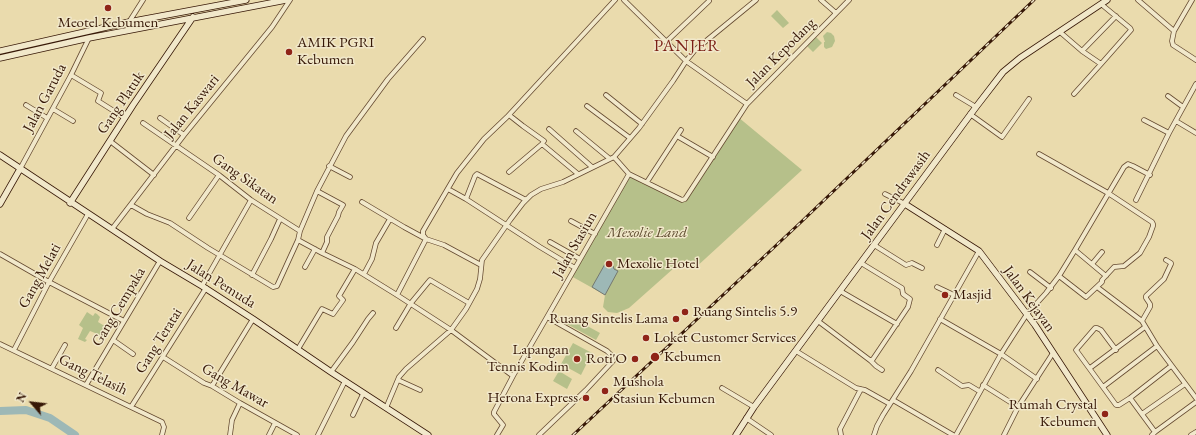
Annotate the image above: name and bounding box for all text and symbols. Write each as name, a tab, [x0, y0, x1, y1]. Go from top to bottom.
marker: Meotel Kebumen	[103, 3, 113, 13]
place label: Meotel Kebumen	[58, 14, 158, 32]
street label: Jalan Kepodang	[743, 15, 819, 91]
place label: AMIK PGRI Kebumen	[297, 34, 374, 69]
district label: PANJER	[654, 36, 720, 56]
marker: AMIK PGRI Kebumen	[284, 47, 294, 57]
street label: Jalan Garuda	[19, 61, 71, 135]
street label: Gang Platuk	[93, 68, 149, 138]
street label: Jalan Kaswari	[161, 71, 223, 143]
street label: Jalan Cendrawasih	[857, 147, 935, 243]
street label: Gang Sikatan	[208, 150, 282, 208]
street label: Jalan Stasiun	[549, 209, 601, 281]
park label: Mexolie Land	[607, 224, 687, 242]
street label: Gang Melati	[15, 240, 65, 312]
place label: Mexolie Hotel	[617, 255, 699, 273]
street label: Jalan Pemuda	[183, 256, 259, 312]
marker: Mexolie Hotel	[604, 259, 614, 269]
street label: Jalan Kejayan	[999, 263, 1059, 335]
street label: Gang Cempaka	[88, 264, 150, 350]
place label: Masjid	[953, 286, 992, 304]
marker: Masjid	[940, 290, 950, 300]
place label: Ruang Sintelis 5.9	[693, 303, 797, 321]
street label: Gang Teratai	[132, 305, 186, 377]
marker: Ruang Sintelis 5.9	[680, 307, 690, 317]
place label: Ruang Sintelis Lama	[549, 310, 668, 328]
marker: Ruang Sintelis Lama	[671, 314, 681, 324]
place label: Loket Customer Services	[654, 329, 796, 347]
marker: Loket Customer Services	[641, 333, 651, 343]
place label: Lapangan Tennis Kodim	[487, 341, 569, 376]
place label: Kebumen	[664, 348, 721, 366]
place label: Roti'O	[586, 350, 627, 368]
street label: Gang Telasih	[56, 351, 130, 399]
marker: Kebumen	[649, 351, 661, 363]
marker: Lapangan Tennis Kodim	[572, 354, 582, 364]
marker: Roti'O	[630, 354, 640, 364]
street label: Gang Mawar	[198, 360, 272, 412]
place label: Mushola Stasiun Kebumen	[613, 373, 715, 408]
north arrow	[12, 383, 52, 423]
marker: Mushola Stasiun Kebumen	[600, 386, 610, 396]
place label: Herona Express	[487, 389, 578, 407]
text: N	[13, 390, 30, 405]
marker: Herona Express	[581, 393, 591, 403]
place label: Rumah Crystal Kebumen	[1009, 396, 1097, 431]
marker: Rumah Crystal Kebumen	[1100, 409, 1110, 419]

